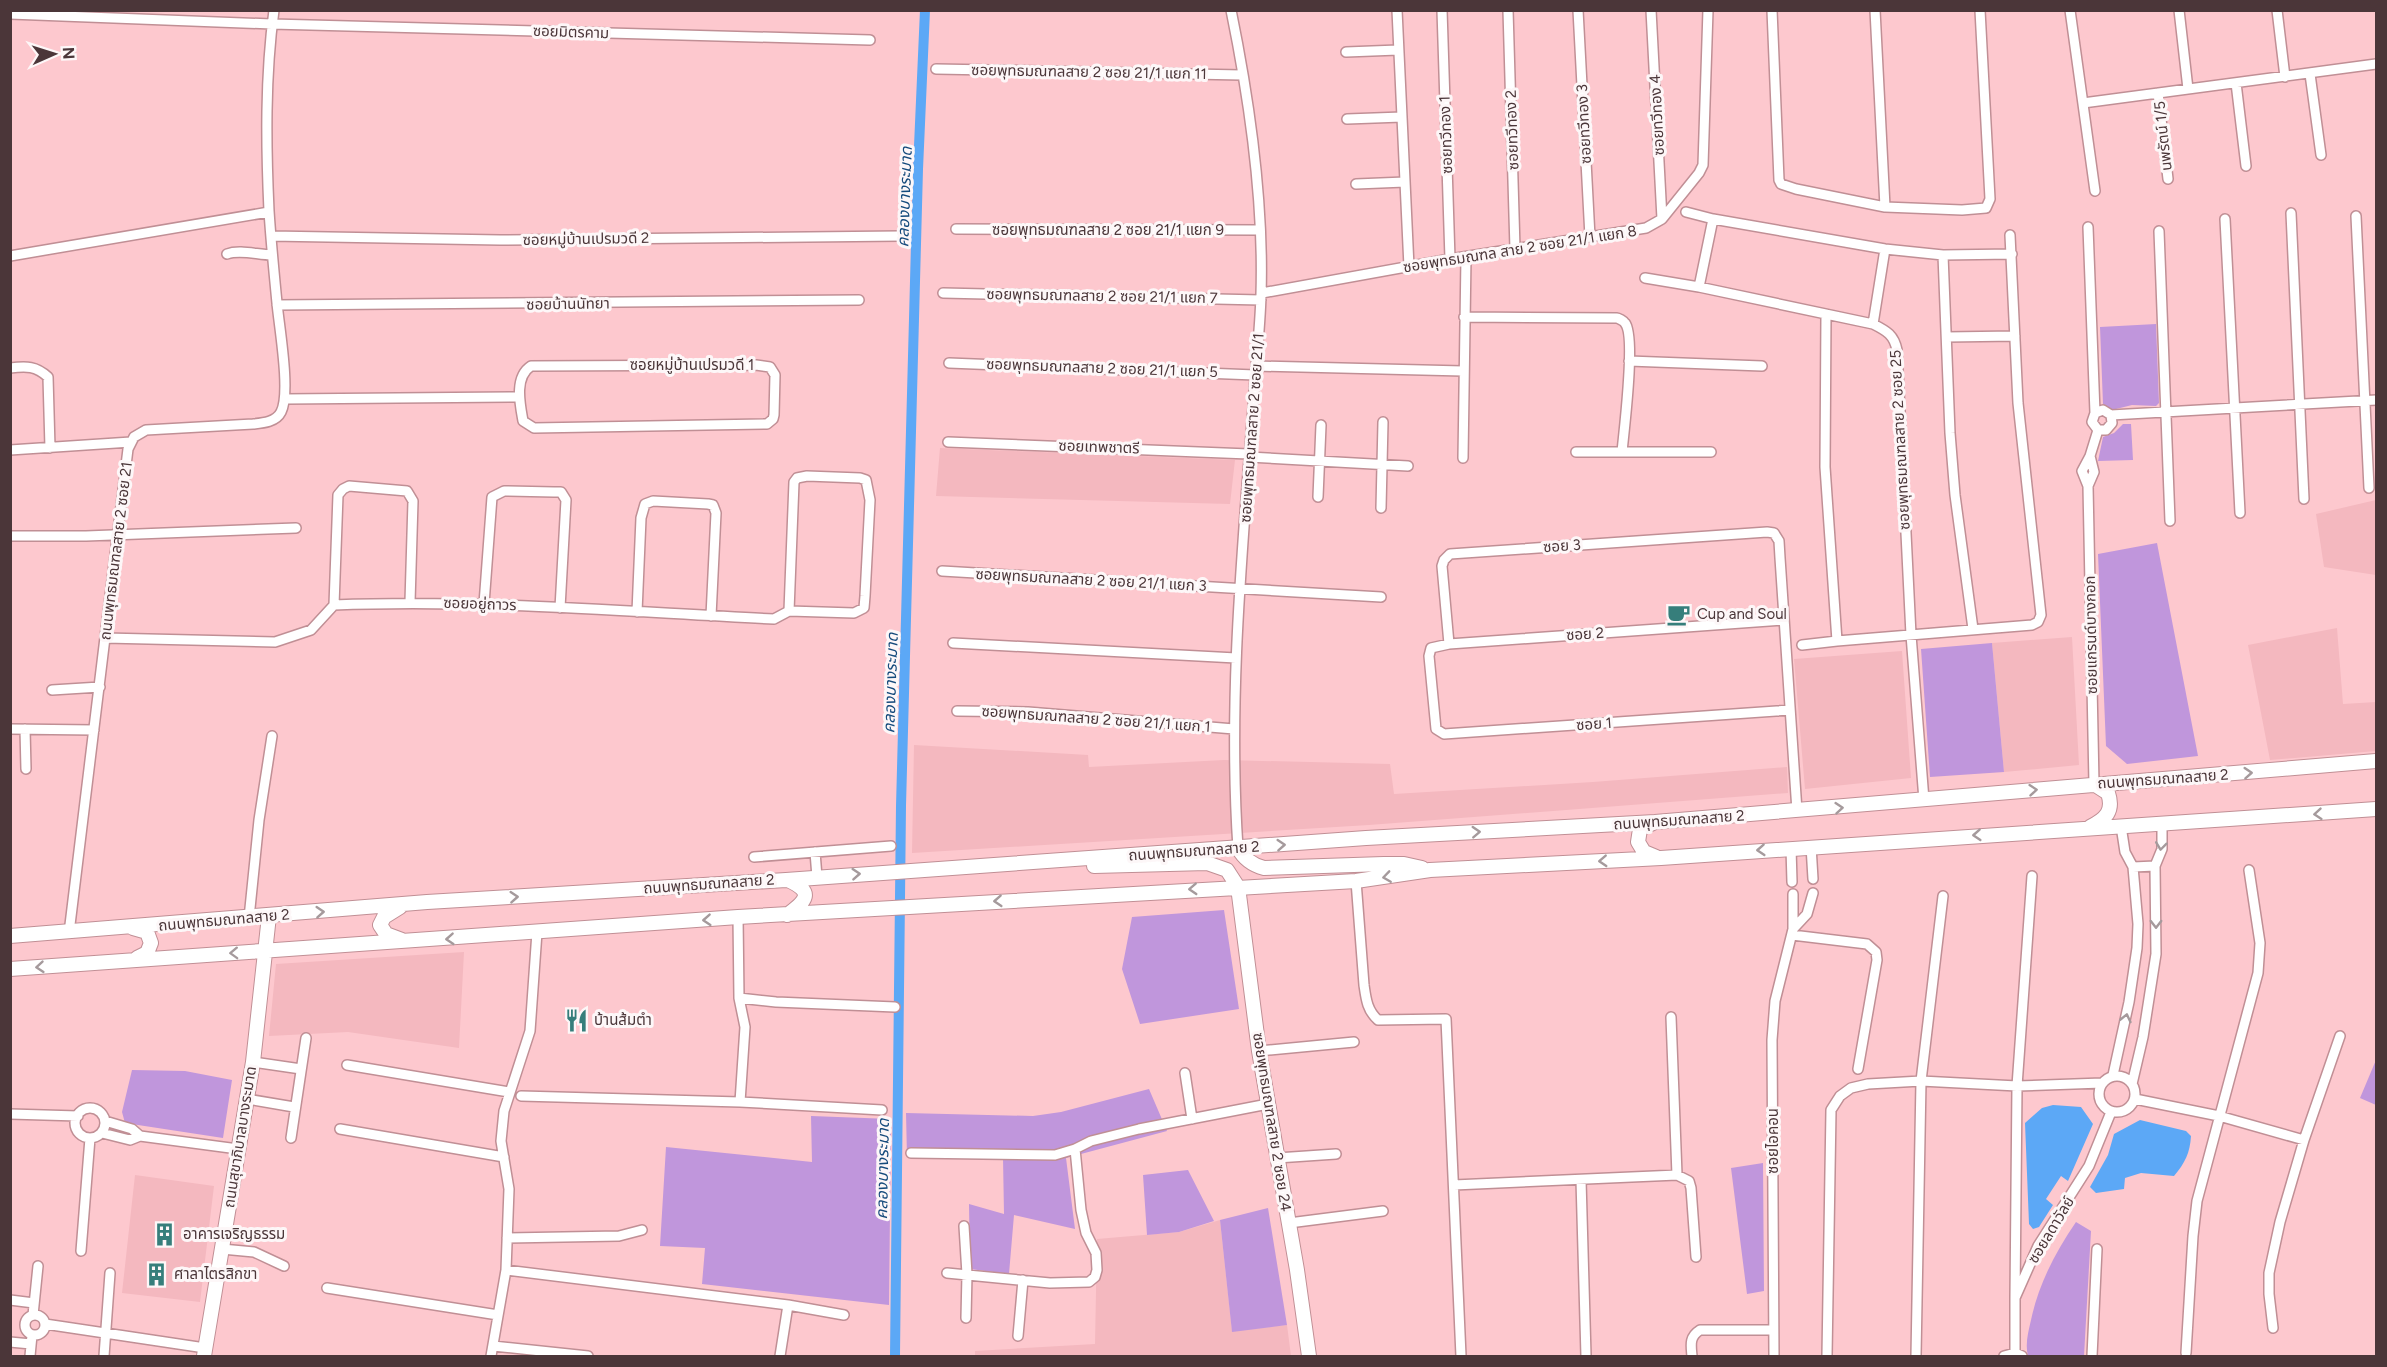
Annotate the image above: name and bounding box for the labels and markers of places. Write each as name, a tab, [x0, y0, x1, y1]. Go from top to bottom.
cafe icon: Cup and Soul	[1666, 601, 1692, 627]
place label: Cup and Soul	[1697, 605, 1787, 623]
restaurant icon: บ้านส้มตำ	[563, 1007, 589, 1033]
place label: บ้านส้มตำ	[594, 1011, 652, 1029]
building icon: อาคารเจริญธรรม	[152, 1221, 178, 1247]
place label: อาคารเจริญธรรม	[183, 1225, 285, 1243]
building icon: ศาลาไตรสิกขา	[143, 1261, 169, 1287]
place label: ศาลาไตรสิกขา	[174, 1265, 257, 1283]

